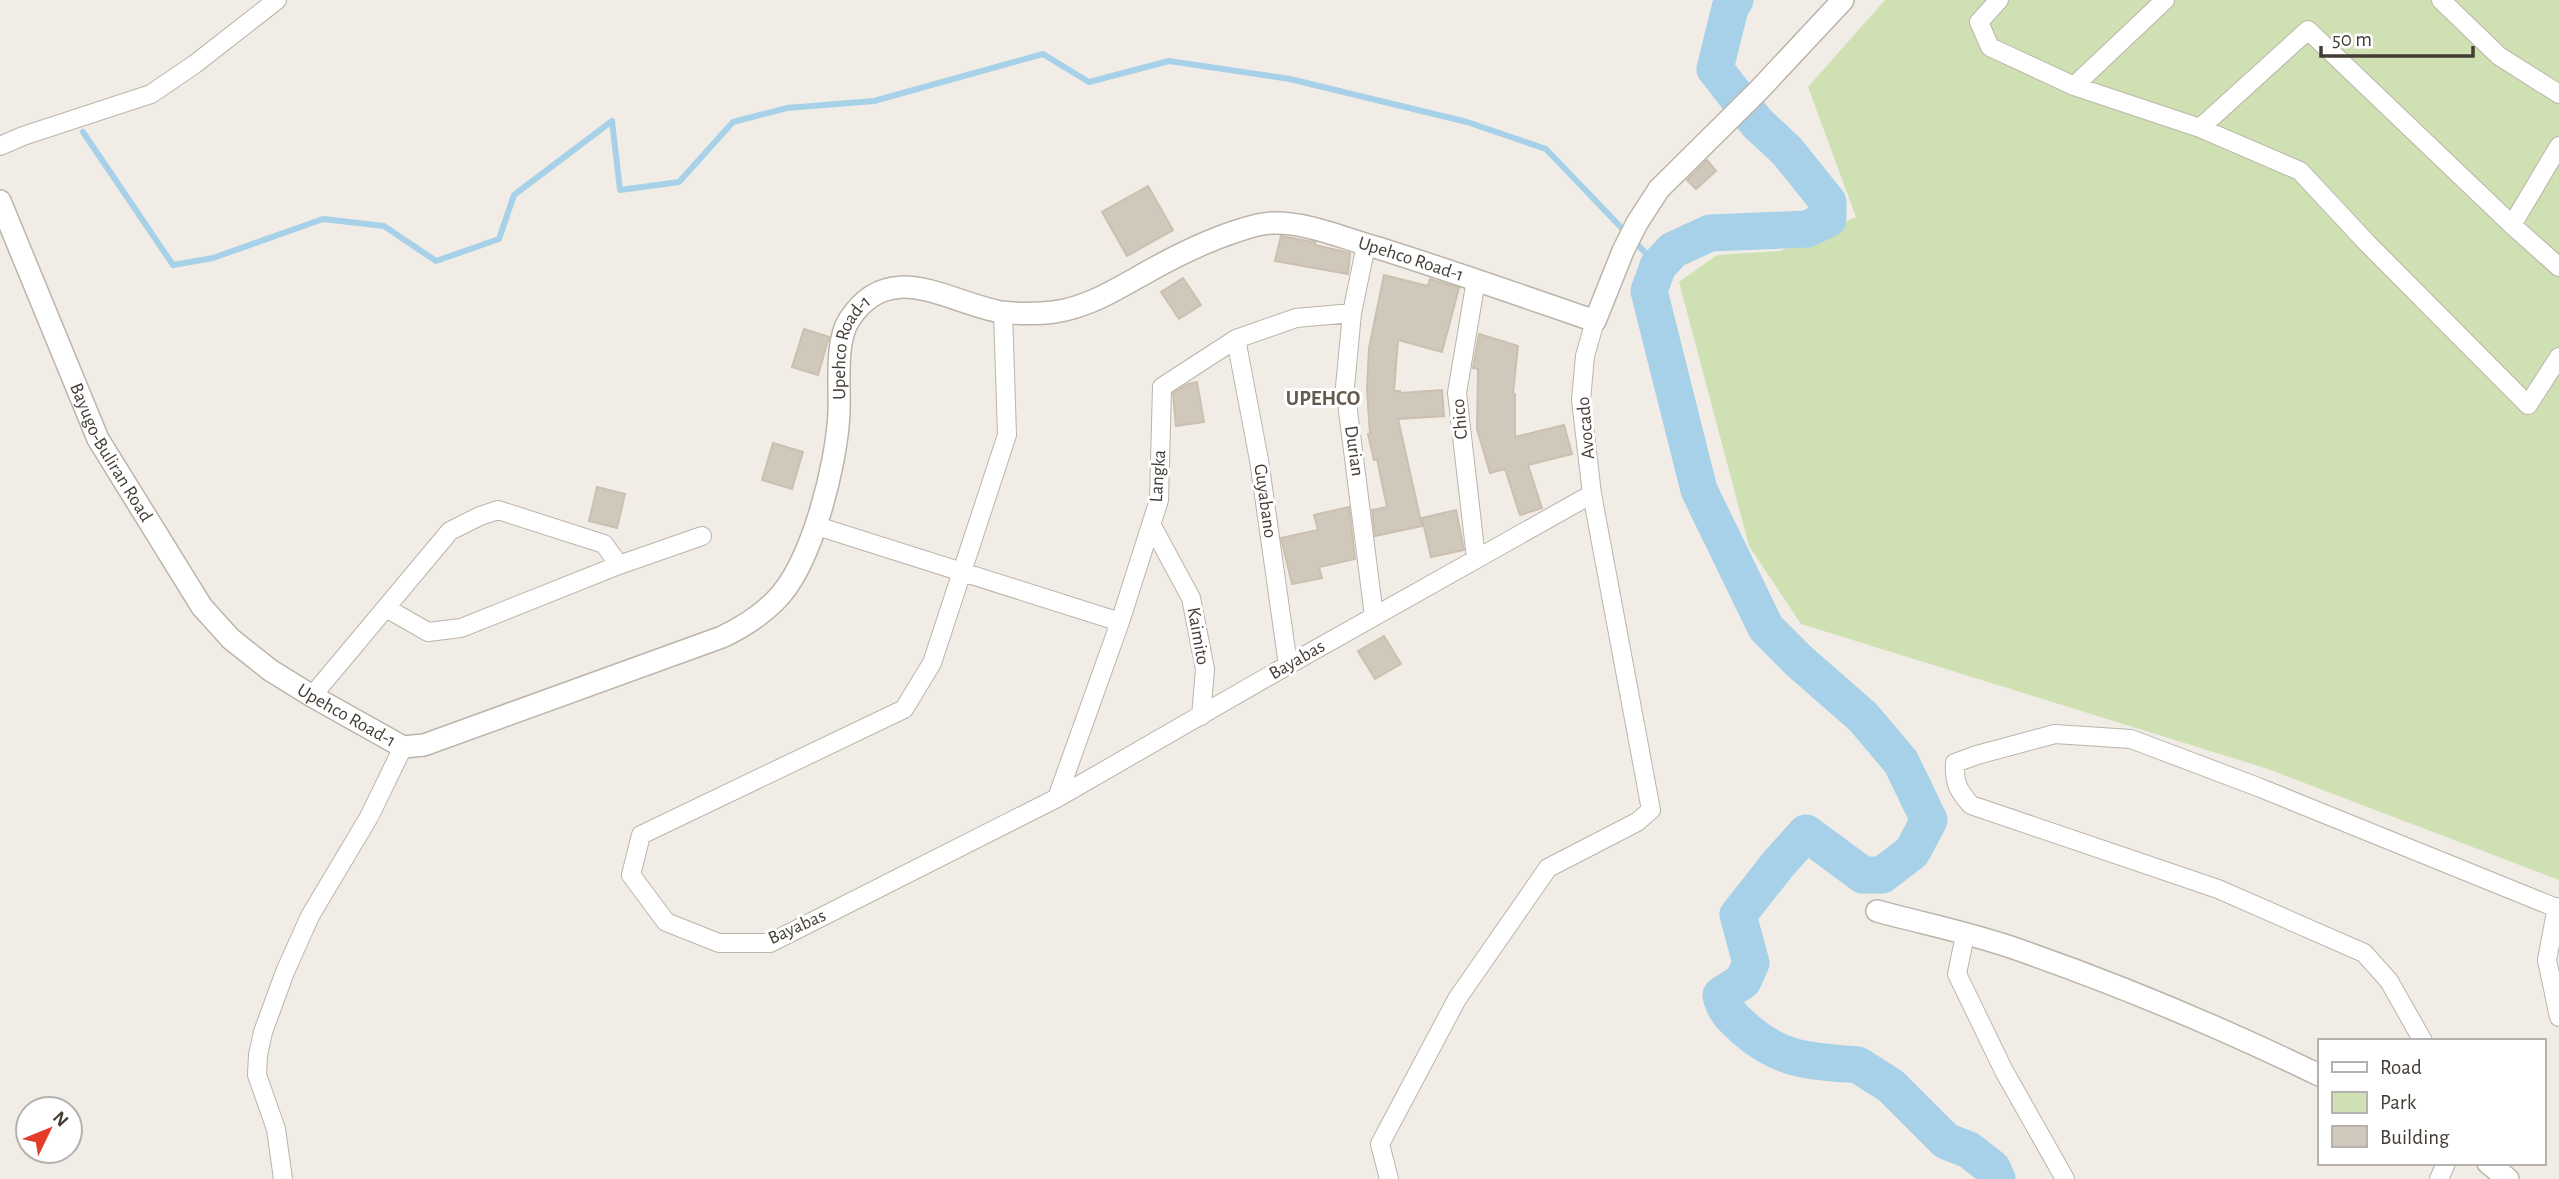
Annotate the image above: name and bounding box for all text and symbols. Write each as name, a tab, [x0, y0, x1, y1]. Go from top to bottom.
scale bar	[2321, 14, 2473, 58]
text: 50 m	[2332, 29, 2372, 50]
street label: Upehco Road-1	[1356, 233, 1466, 285]
street label: Upehco Road-1	[829, 291, 874, 400]
street label: Bayugo-Buliran Road	[66, 380, 156, 525]
district label: UPEHCO	[1286, 388, 1360, 409]
street label: Avocado	[1574, 396, 1598, 460]
street label: Chico	[1449, 398, 1471, 440]
street label: Durian	[1341, 424, 1367, 478]
street label: Langka	[1147, 449, 1169, 503]
street label: Guyabano	[1250, 463, 1280, 539]
street label: Kaimito	[1184, 606, 1212, 666]
street label: Bayabas	[1266, 637, 1328, 683]
street label: Upehco Road-1	[294, 680, 399, 751]
street label: Bayabas	[765, 906, 829, 948]
legend	[2318, 1039, 2545, 1165]
text: Road	[2380, 1057, 2422, 1078]
text: Park	[2380, 1092, 2417, 1113]
north arrow	[14, 1095, 84, 1165]
text: N	[49, 1108, 72, 1131]
text: Building	[2380, 1127, 2450, 1148]

